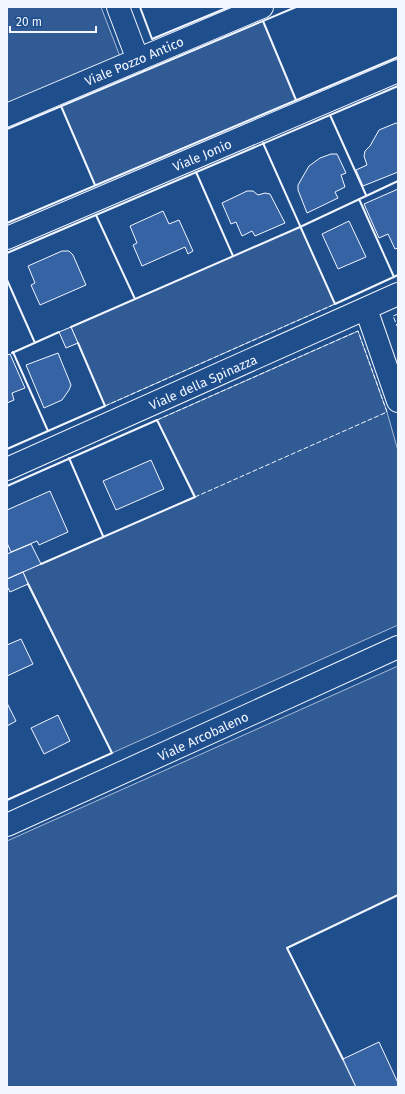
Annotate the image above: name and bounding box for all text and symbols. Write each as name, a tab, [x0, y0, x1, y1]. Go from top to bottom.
scale bar	[10, 8, 96, 34]
text: 20 m	[16, 15, 42, 29]
street label: Viale Pozzo Antico	[82, 34, 186, 89]
street label: Viale Jonio	[170, 136, 234, 175]
street label: Viale della Spinazza	[147, 352, 259, 413]
street label: Viale Arcobaleno	[155, 709, 251, 764]

